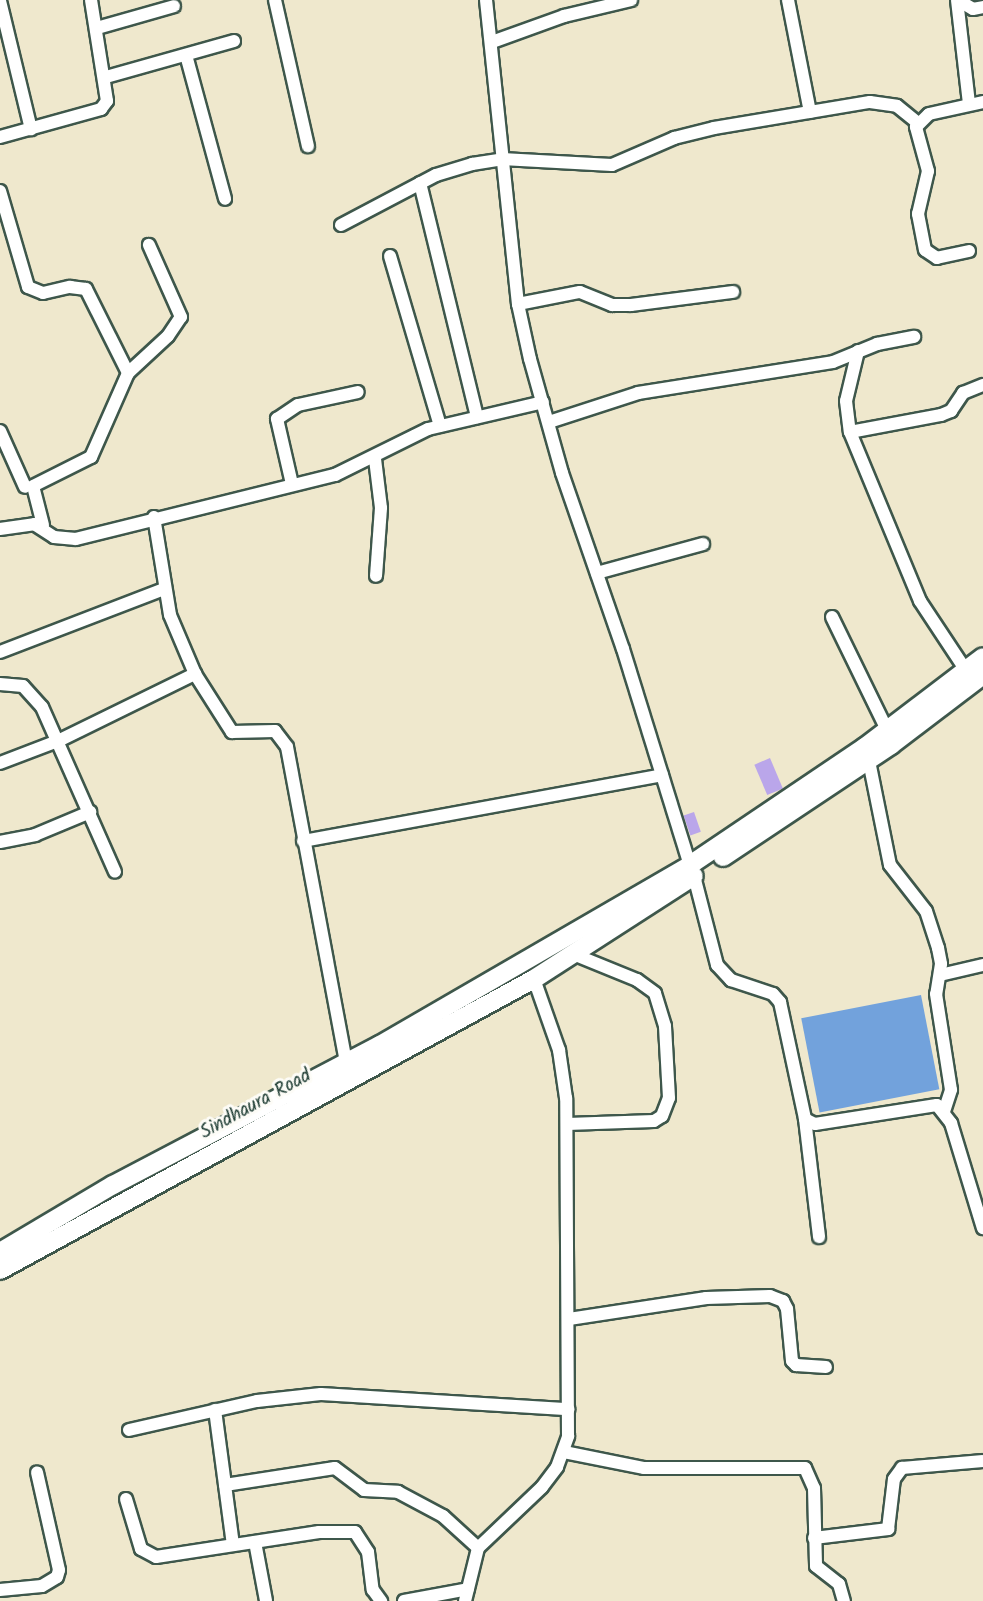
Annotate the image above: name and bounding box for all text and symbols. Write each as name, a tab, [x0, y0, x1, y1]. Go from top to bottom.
street label: Sindhaura Road	[197, 1065, 315, 1145]

